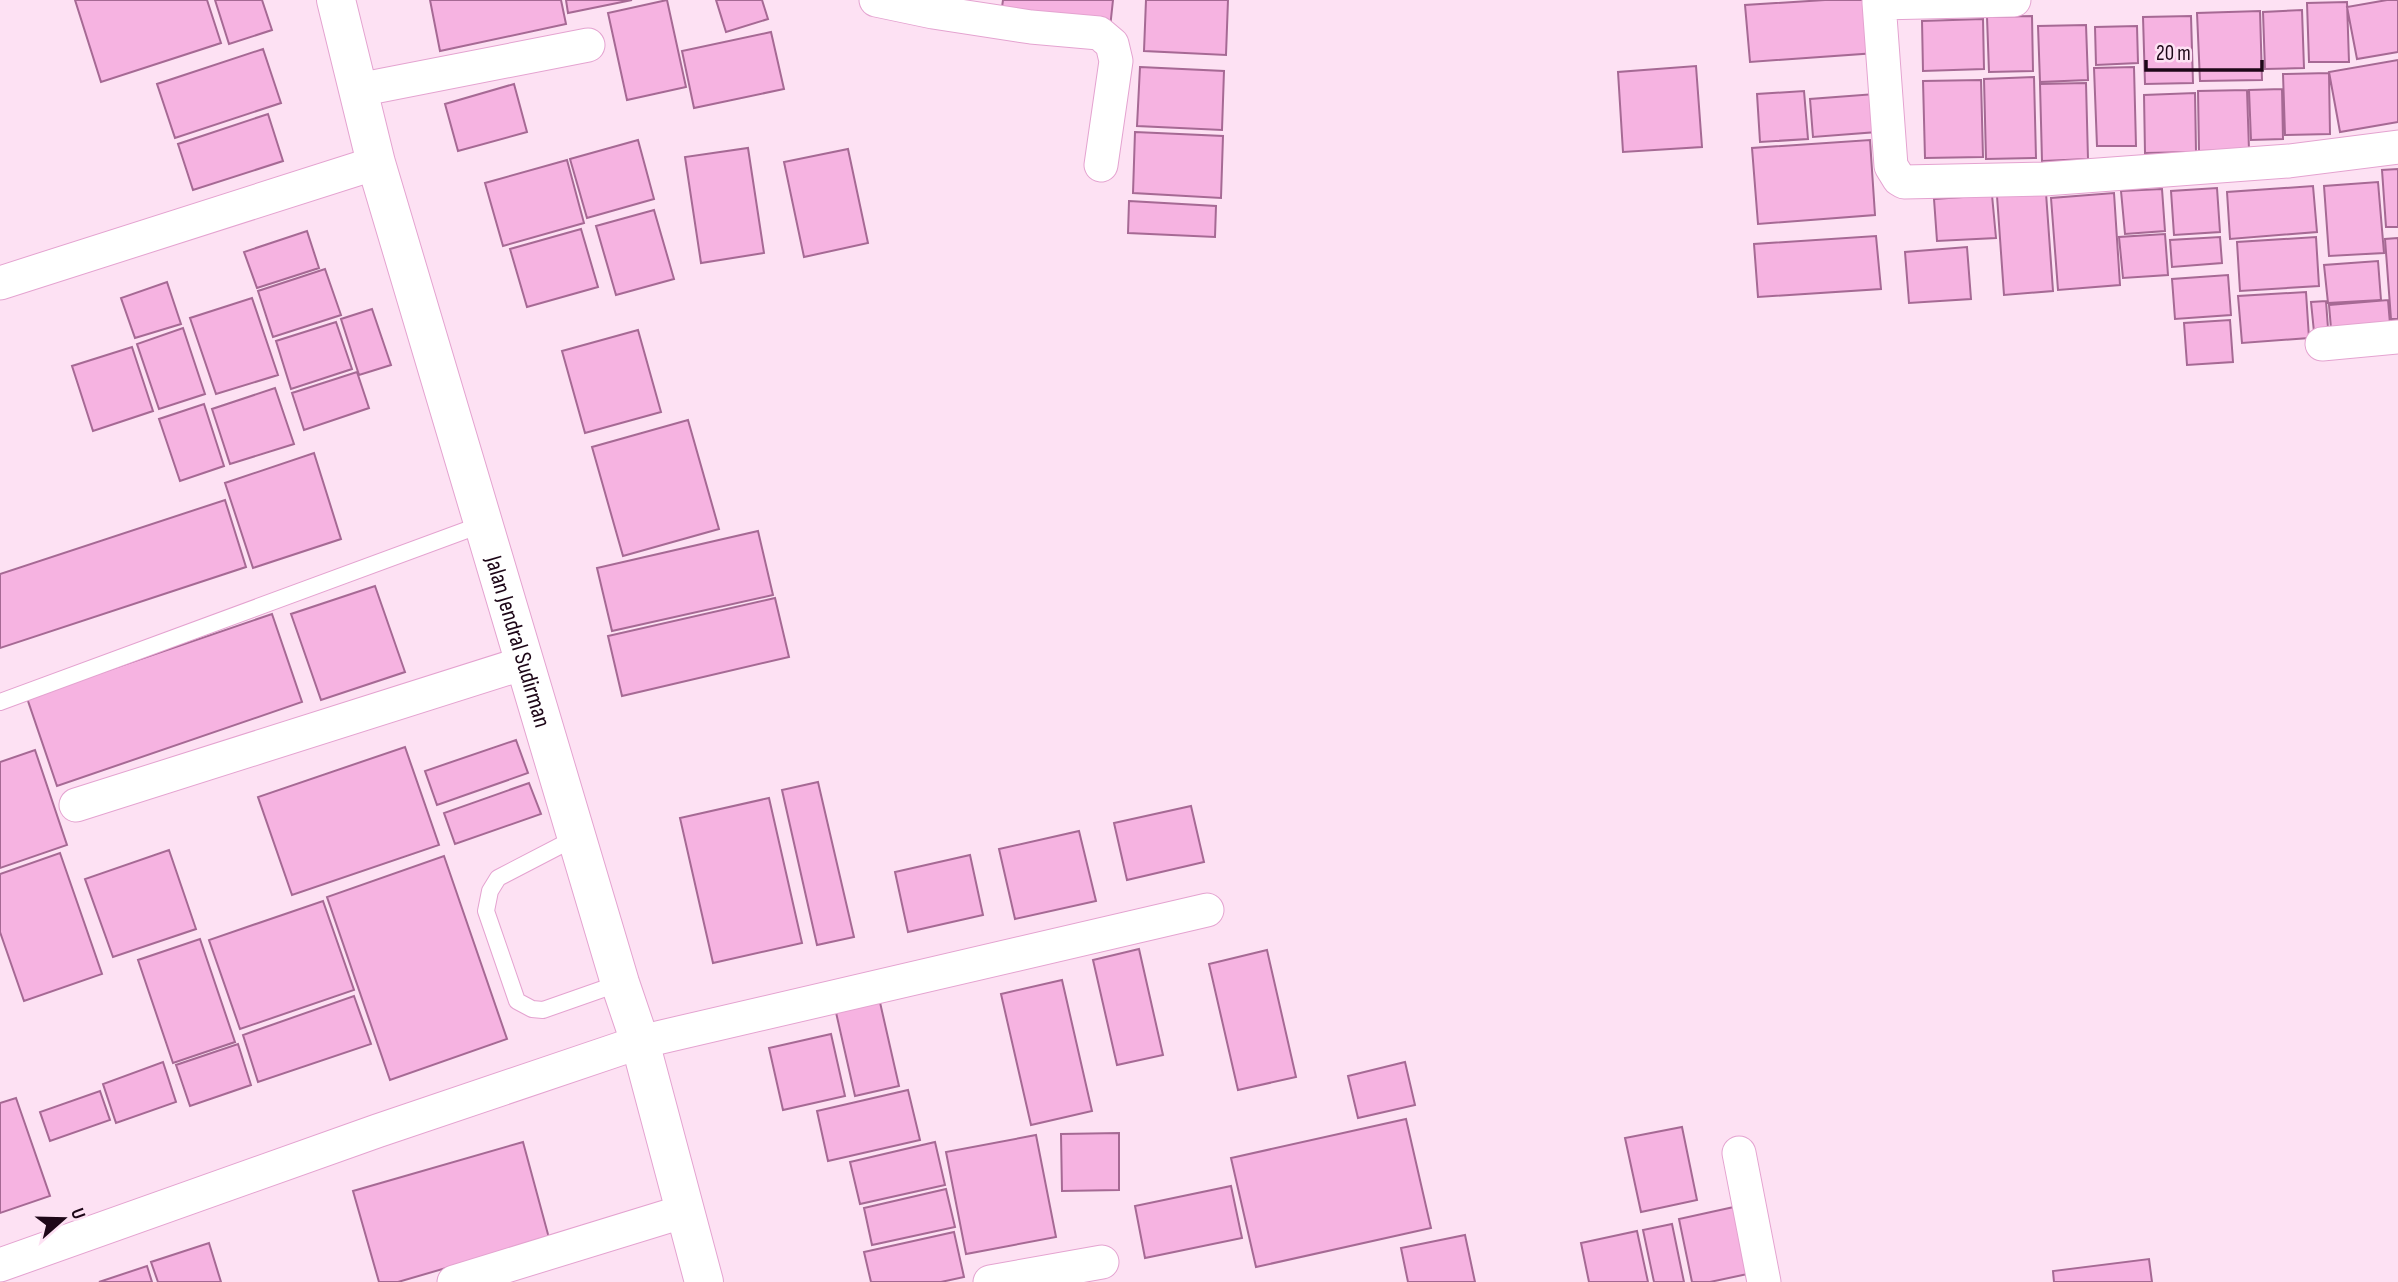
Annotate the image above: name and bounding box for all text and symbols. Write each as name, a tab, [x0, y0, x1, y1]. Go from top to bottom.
scale bar	[2146, 28, 2262, 72]
text: 20 m	[2156, 41, 2191, 66]
street label: Jalan Jendral Sudirman	[478, 551, 557, 731]
north arrow	[28, 1184, 98, 1254]
text: U	[65, 1205, 90, 1222]

